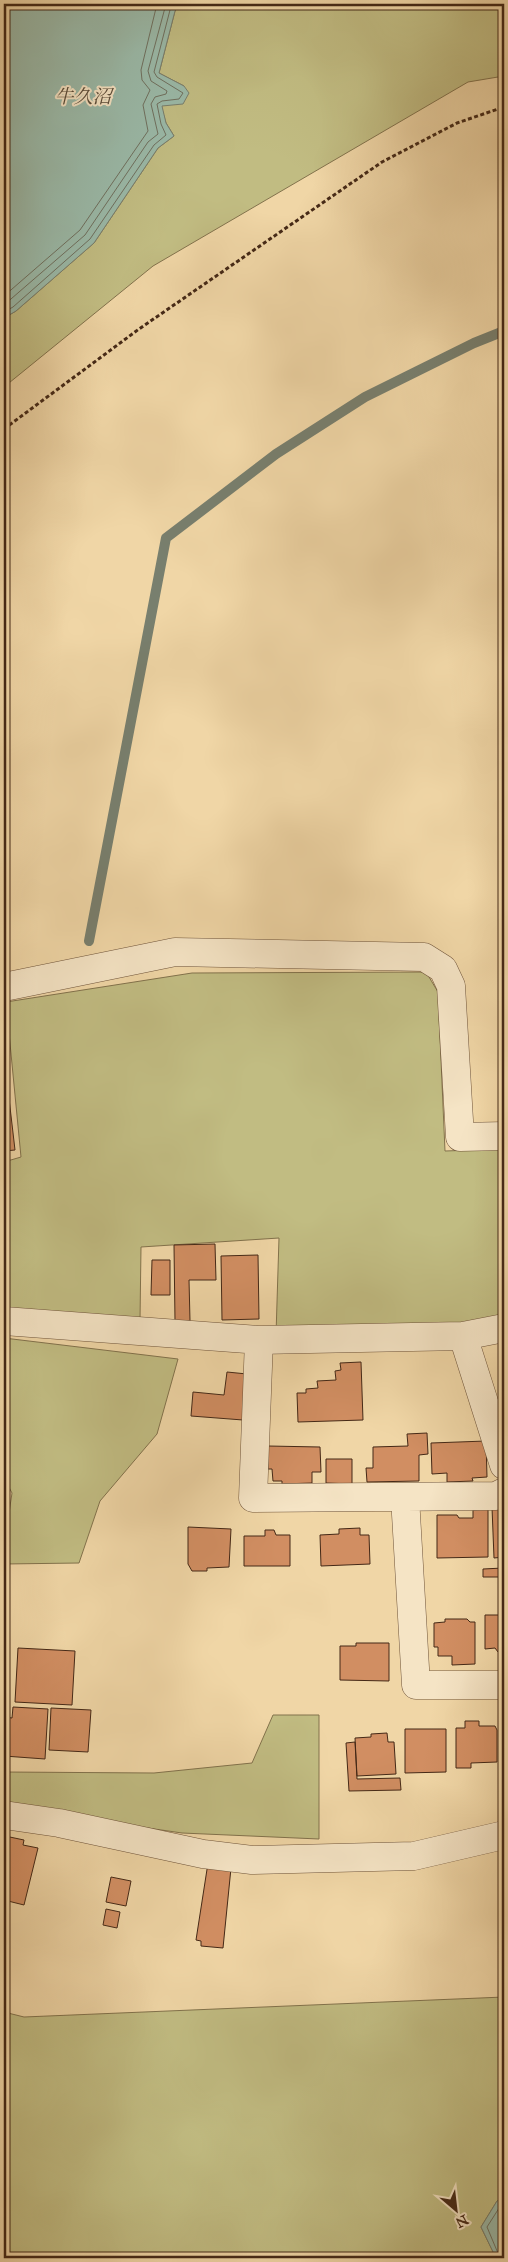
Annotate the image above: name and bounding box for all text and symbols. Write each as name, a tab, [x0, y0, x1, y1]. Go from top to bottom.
water label: 牛久沼	[54, 85, 114, 108]
north arrow	[430, 2184, 480, 2234]
text: N	[453, 2211, 471, 2231]

